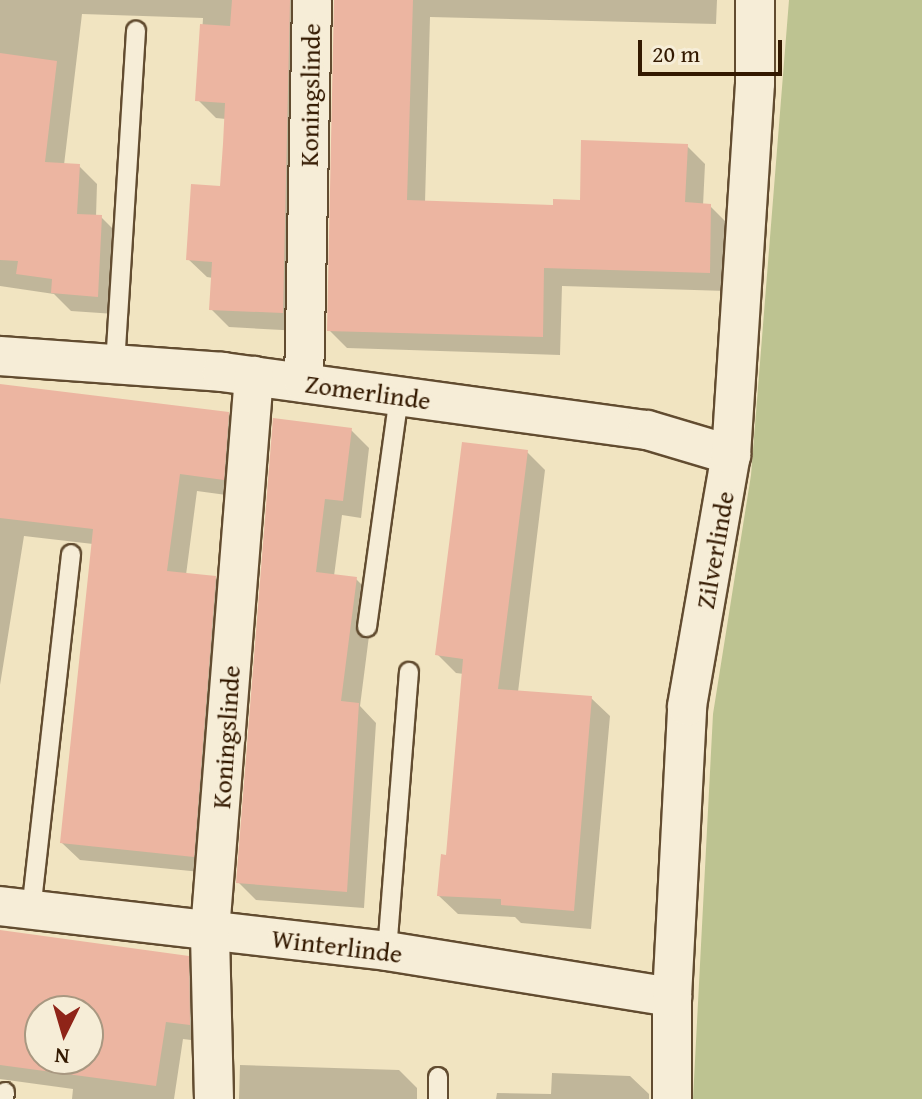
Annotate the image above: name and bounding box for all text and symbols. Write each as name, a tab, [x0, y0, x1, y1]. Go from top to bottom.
street label: Koningslinde	[293, 23, 327, 167]
scale bar	[642, 24, 786, 74]
text: 20 m	[652, 36, 700, 71]
street label: Zomerlinde	[303, 368, 433, 416]
street label: Zilverlinde	[689, 489, 741, 611]
street label: Koningslinde	[205, 664, 247, 810]
street label: Winterlinde	[270, 923, 404, 969]
north arrow	[24, 995, 104, 1075]
text: N	[53, 1040, 71, 1073]

